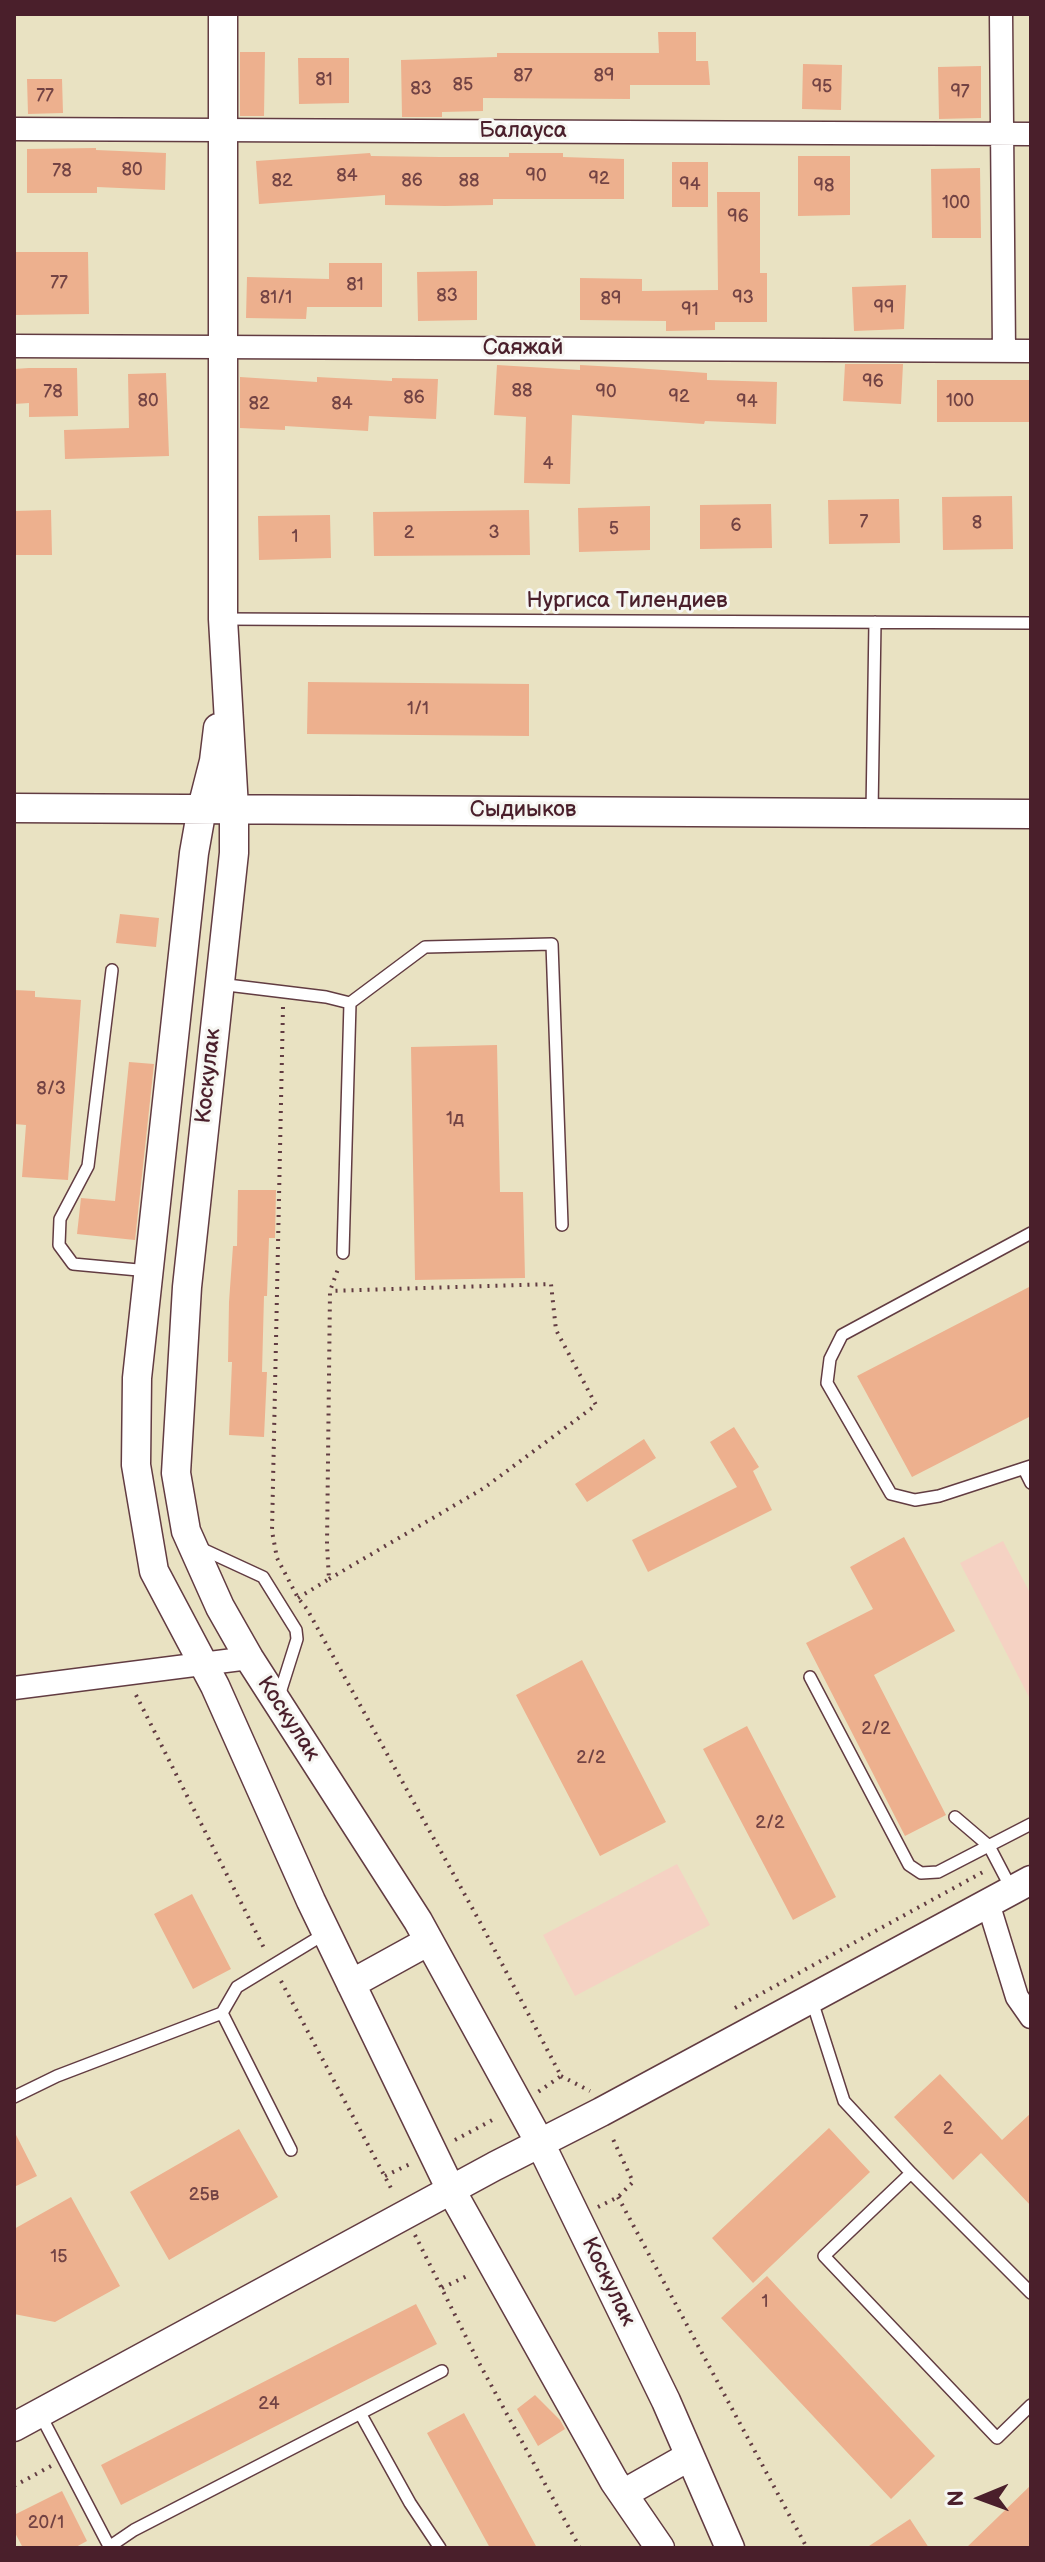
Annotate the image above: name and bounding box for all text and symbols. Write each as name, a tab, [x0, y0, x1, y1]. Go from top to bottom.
house number: 87	[513, 65, 533, 87]
house number: 89	[594, 65, 614, 87]
house number: 81	[315, 69, 333, 91]
house number: 85	[453, 74, 473, 96]
house number: 95	[812, 76, 832, 98]
house number: 83	[410, 78, 432, 100]
house number: 97	[950, 81, 970, 103]
house number: 77	[36, 85, 54, 107]
street label: Балауса	[479, 118, 567, 144]
house number: 80	[121, 159, 143, 181]
house number: 78	[52, 160, 72, 182]
house number: 84	[336, 165, 358, 187]
house number: 90	[526, 165, 546, 187]
house number: 92	[588, 168, 610, 190]
house number: 82	[271, 170, 293, 192]
house number: 86	[401, 170, 423, 192]
house number: 88	[459, 170, 479, 192]
house number: 94	[679, 174, 701, 196]
house number: 98	[814, 175, 834, 197]
house number: 100	[942, 192, 970, 214]
house number: 96	[727, 206, 749, 228]
house number: 77	[50, 272, 68, 294]
house number: 81	[346, 274, 364, 296]
house number: 83	[436, 285, 458, 307]
house number: 81/1	[260, 287, 292, 309]
house number: 93	[732, 287, 754, 309]
house number: 89	[601, 288, 621, 310]
house number: 99	[874, 297, 894, 319]
house number: 91	[681, 299, 699, 321]
street label: Саяжай	[483, 335, 563, 361]
house number: 96	[862, 371, 884, 393]
house number: 88	[512, 380, 532, 402]
house number: 78	[43, 381, 63, 403]
house number: 90	[596, 381, 616, 403]
house number: 92	[668, 386, 690, 408]
house number: 86	[403, 387, 425, 409]
house number: 80	[137, 390, 159, 412]
house number: 100	[946, 390, 974, 412]
house number: 94	[736, 391, 758, 413]
house number: 82	[248, 393, 270, 415]
house number: 84	[331, 393, 353, 415]
house number: 4	[543, 453, 553, 475]
house number: 7	[860, 511, 868, 533]
house number: 8	[972, 512, 982, 534]
house number: 6	[731, 515, 741, 537]
house number: 5	[609, 518, 619, 540]
house number: 2	[404, 522, 414, 544]
house number: 3	[488, 522, 500, 544]
house number: 1	[292, 526, 298, 548]
street label: Нургиса Тилендиев	[526, 588, 728, 614]
house number: 1/1	[407, 698, 429, 720]
street label: Сыдиыков	[470, 797, 576, 823]
street label: Коскулак	[191, 1027, 227, 1125]
house number: 8/3	[36, 1078, 66, 1100]
house number: 1д	[446, 1108, 464, 1130]
street label: Коскулак	[251, 1672, 325, 1766]
house number: 2/2	[861, 1718, 891, 1740]
house number: 2/2	[576, 1747, 606, 1769]
house number: 2/2	[755, 1812, 785, 1834]
house number: 2	[943, 2118, 953, 2140]
house number: 25в	[189, 2184, 219, 2206]
street label: Коскулак	[575, 2233, 641, 2331]
house number: 15	[50, 2246, 68, 2268]
house number: 1	[762, 2291, 768, 2313]
house number: 24	[258, 2393, 280, 2415]
north arrow	[941, 2458, 1021, 2538]
text: N	[943, 2490, 970, 2507]
house number: 20/1	[28, 2512, 64, 2534]

